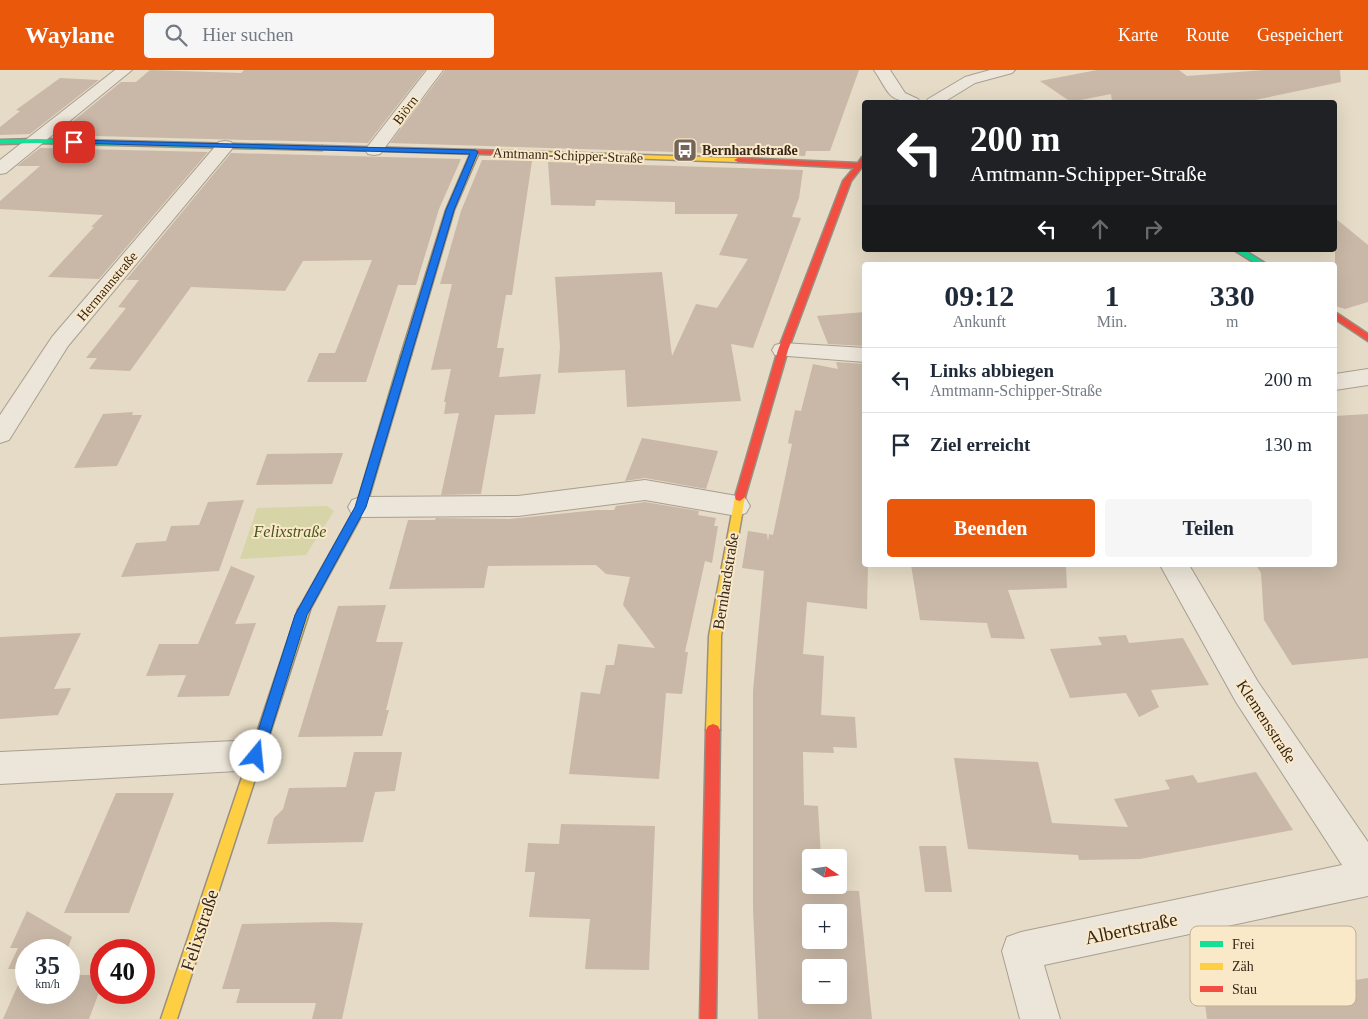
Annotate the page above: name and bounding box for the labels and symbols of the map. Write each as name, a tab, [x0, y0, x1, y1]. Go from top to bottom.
street label: Biörn	[390, 93, 421, 128]
pin	[53, 121, 95, 163]
bus stop icon: Bernhardstraße	[672, 137, 698, 163]
place label: Bernhardstraße	[702, 143, 798, 158]
street label: Amtmann-Schipper-Straße	[492, 145, 643, 166]
street label: Hermannstraße	[74, 249, 141, 324]
park label: Felixstraße	[253, 523, 326, 540]
street label: Bernhardstraße	[709, 531, 742, 631]
street label: Klemensstraße	[1234, 677, 1300, 766]
position arrow	[229, 729, 281, 781]
north arrow	[802, 849, 848, 894]
street label: Felixstraße	[176, 887, 223, 974]
street label: Albertstraße	[1083, 908, 1179, 949]
legend	[1190, 926, 1356, 1006]
text: Frei	[1232, 937, 1255, 952]
speed limit sign: 40	[90, 939, 155, 1004]
text: Zäh	[1232, 959, 1254, 974]
text: Stau	[1232, 982, 1257, 997]

